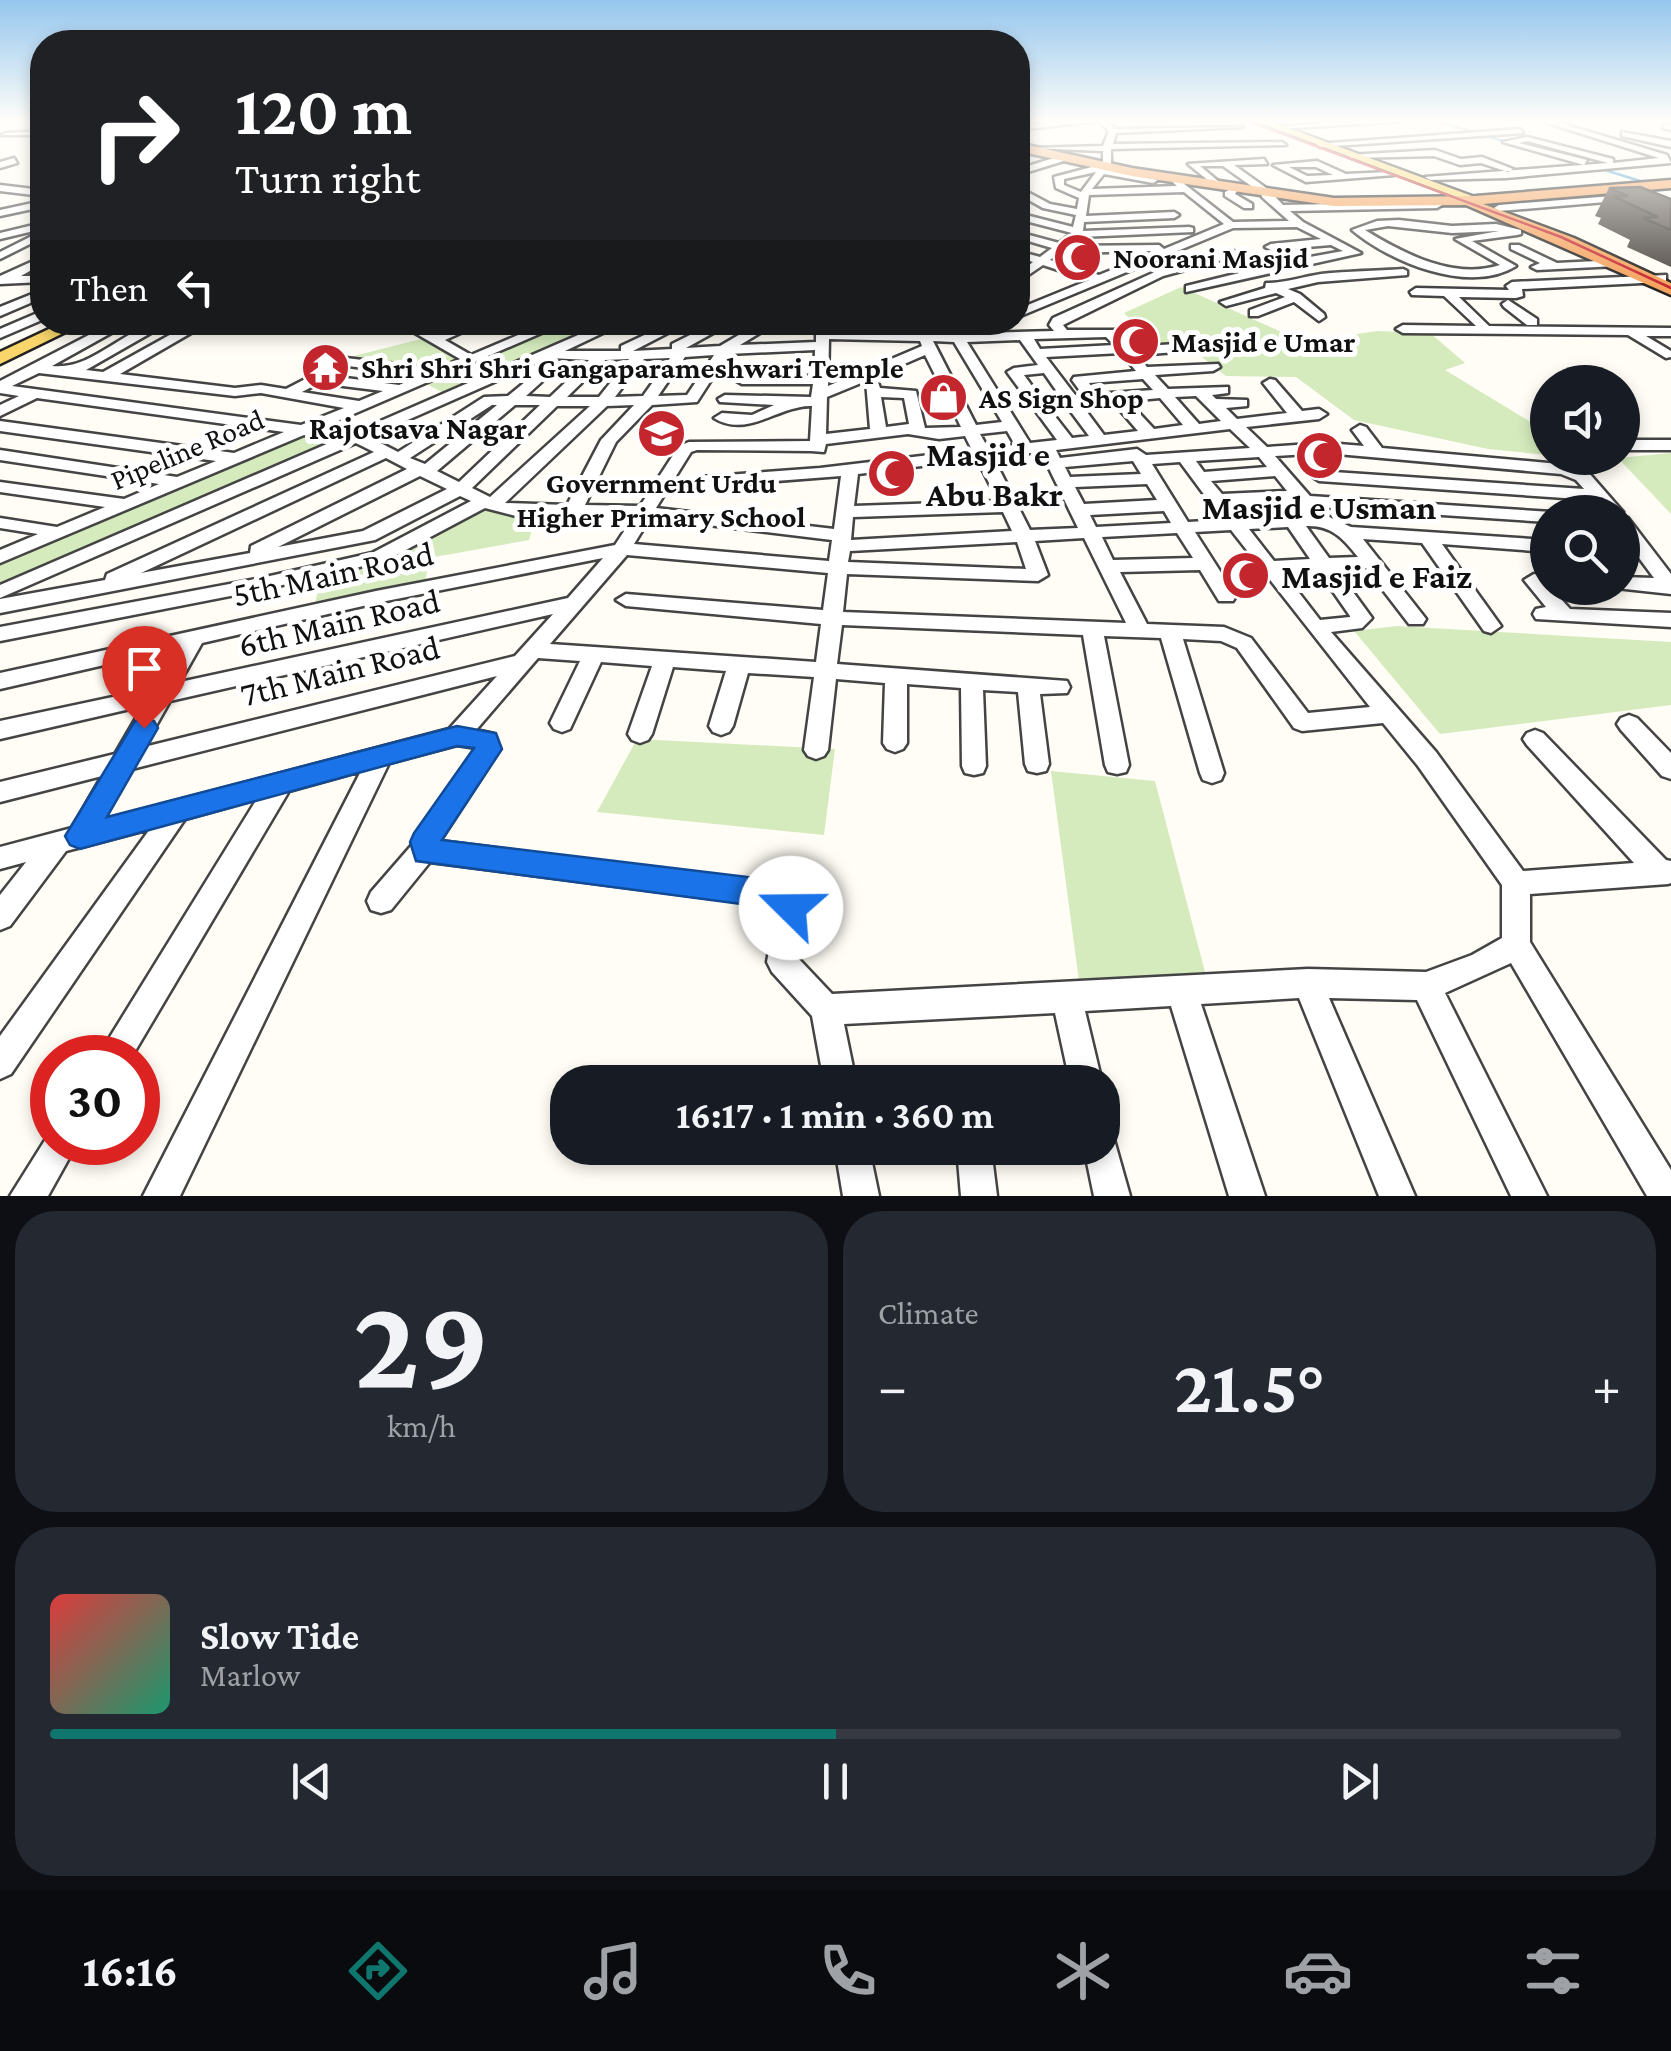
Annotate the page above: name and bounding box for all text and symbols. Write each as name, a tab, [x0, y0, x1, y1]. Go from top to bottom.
icon: right	[70, 70, 200, 200]
text: 120 m	[235, 71, 412, 149]
text: Turn right	[235, 153, 420, 203]
mosque icon: Noorani Masjid	[1052, 231, 1104, 283]
place label: Noorani Masjid	[1113, 241, 1309, 275]
icon: left	[168, 260, 223, 315]
text: Then	[70, 267, 148, 309]
mosque icon: Masjid e Umar	[1110, 315, 1162, 367]
place label: Masjid e Umar	[1171, 325, 1356, 359]
temple icon: Shri Shri Shri Gangaparameshwari Temple	[300, 341, 352, 393]
place label: Shri Shri Shri Gangaparameshwari Temple	[361, 351, 904, 384]
map controls	[1530, 365, 1640, 605]
button: sound	[1530, 365, 1640, 475]
shop icon: AS Sign Shop	[918, 371, 970, 423]
place label: AS Sign Shop	[978, 381, 1144, 414]
street label: Pipeline Road	[105, 402, 269, 497]
school or university icon: Government Urdu Higher Primary School	[635, 407, 687, 459]
district label: Rajotsava Nagar	[309, 410, 527, 446]
mosque icon: Masjid e Usman	[1293, 429, 1345, 481]
place label: Masjid e Abu Bakr	[925, 435, 1063, 514]
mosque icon: Masjid e Abu Bakr	[865, 448, 917, 500]
place label: Government Urdu Higher Primary School	[517, 466, 806, 533]
place label: Masjid e Usman	[1202, 488, 1436, 527]
button: search	[1530, 495, 1640, 605]
street label: 5th Main Road	[229, 534, 437, 614]
mosque icon: Masjid e Faiz	[1220, 550, 1272, 602]
place label: Masjid e Faiz	[1281, 557, 1472, 596]
street label: 6th Main Road	[235, 581, 443, 665]
pin	[102, 626, 187, 729]
street label: 7th Main Road	[236, 627, 444, 715]
icon: arrive	[117, 641, 172, 696]
position arrow	[739, 856, 843, 960]
speed limit sign: 30	[30, 1035, 160, 1165]
text: 16:17 · 1 min · 360 m	[676, 1094, 994, 1136]
text: 29	[353, 1270, 490, 1415]
text: Climate	[878, 1295, 979, 1331]
text: 21.5°	[1174, 1345, 1325, 1428]
text: −	[878, 1356, 907, 1417]
text: +	[1592, 1356, 1621, 1417]
text: km/h	[387, 1408, 456, 1444]
text: Slow Tide	[200, 1615, 359, 1657]
text: Marlow	[200, 1657, 300, 1693]
icon: previous	[284, 1754, 339, 1809]
icon: pause	[808, 1754, 863, 1809]
icon: next	[1332, 1754, 1387, 1809]
icon: directions	[343, 1936, 413, 2006]
icon: music	[578, 1936, 648, 2006]
icon: phone	[813, 1936, 883, 2006]
icon: climate	[1048, 1936, 1118, 2006]
icon: car	[1283, 1936, 1353, 2006]
icon: filters	[1518, 1936, 1588, 2006]
text: 16:16	[83, 1946, 178, 1996]

